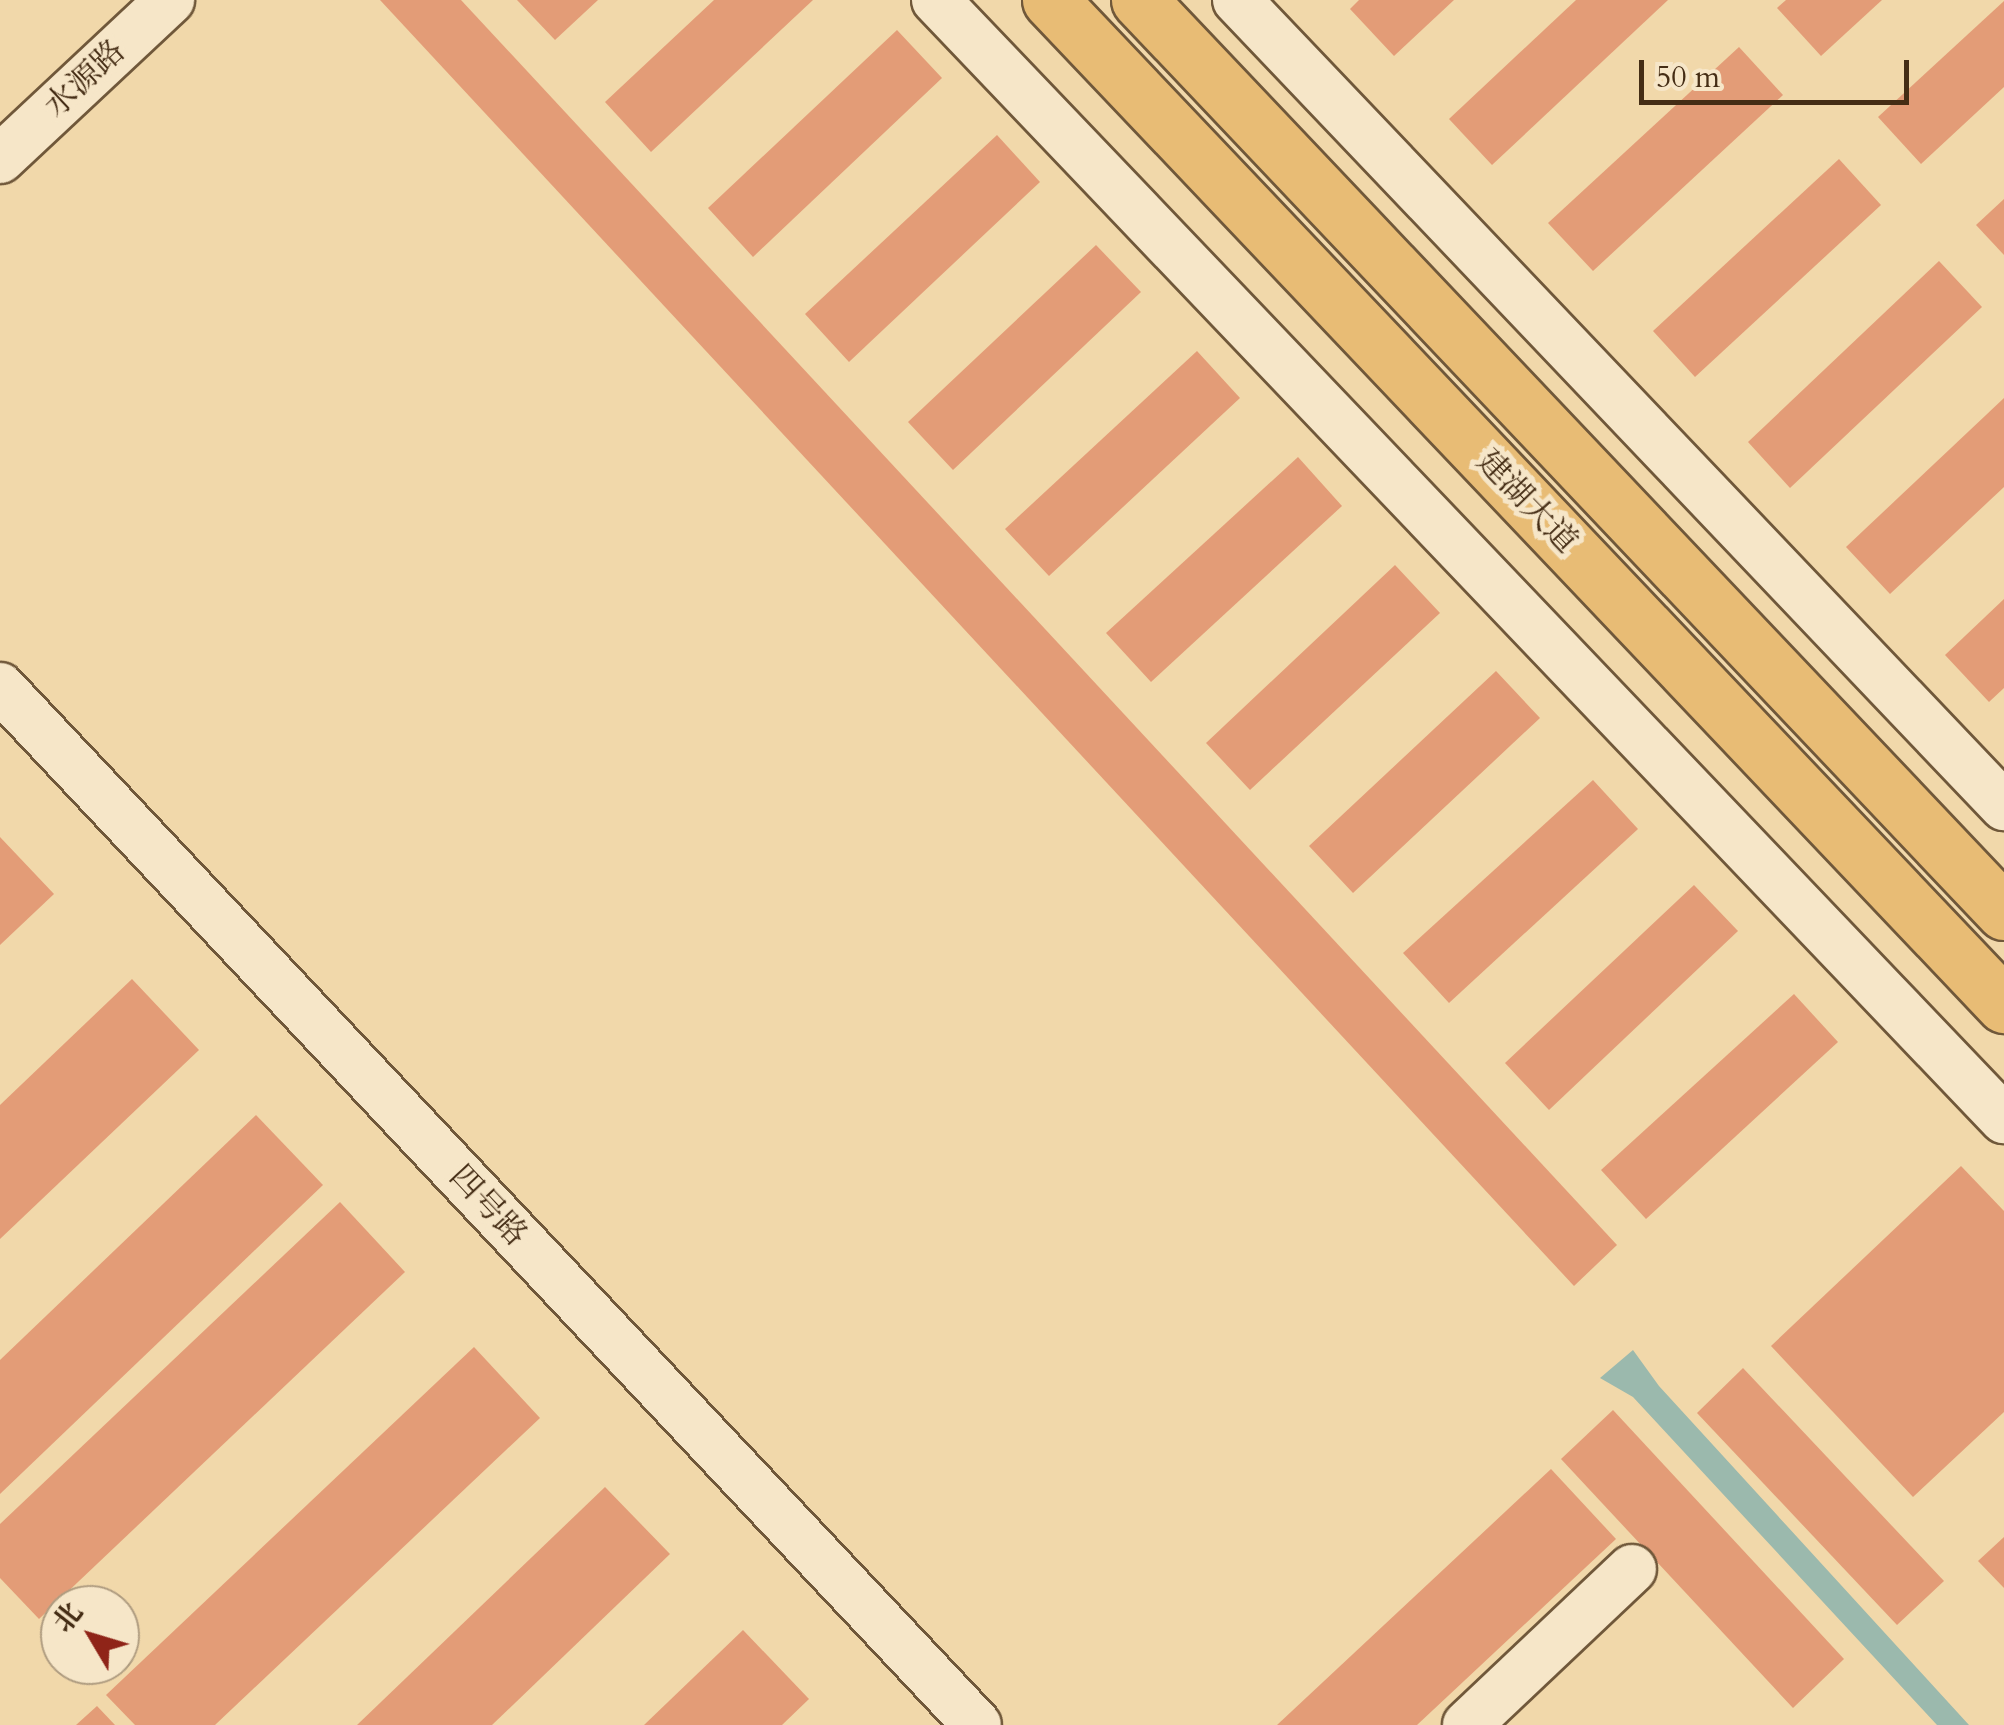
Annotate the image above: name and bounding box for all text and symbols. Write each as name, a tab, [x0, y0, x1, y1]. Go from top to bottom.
street label: 水源路	[37, 32, 133, 126]
scale bar	[1644, 40, 1914, 102]
text: 50 m	[1656, 57, 1720, 98]
street label: 建湖大道	[1469, 443, 1585, 561]
street label: 四号路	[441, 1158, 535, 1254]
north arrow	[40, 1585, 140, 1685]
text: 北	[44, 1595, 92, 1641]

